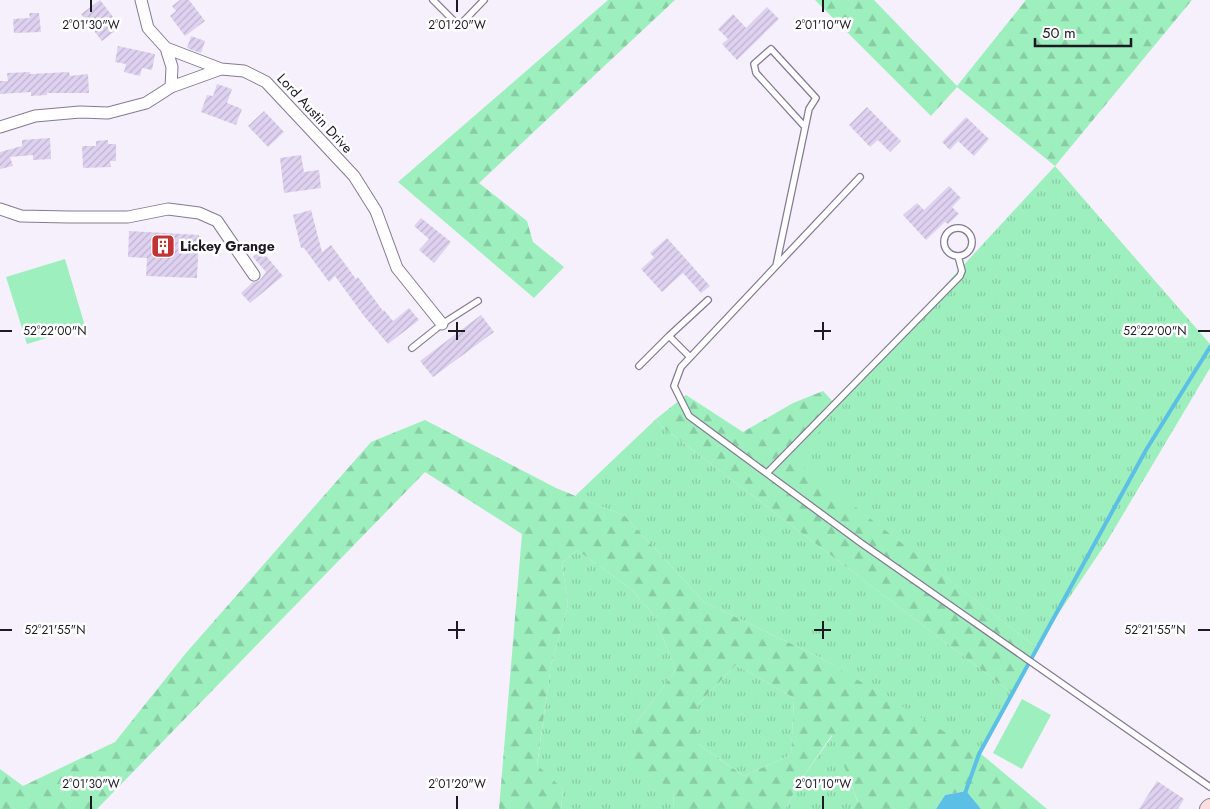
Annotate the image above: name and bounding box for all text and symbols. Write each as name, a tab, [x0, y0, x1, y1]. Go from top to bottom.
scale bar	[1035, 15, 1131, 47]
text: 2°01'30"W	[62, 16, 120, 34]
text: 2°01'20"W	[428, 16, 486, 34]
text: 2°01'10"W	[795, 16, 851, 34]
text: 50 m	[1042, 22, 1076, 44]
street label: Lord Austin Drive	[273, 69, 357, 157]
building icon: Lickey Grange	[150, 233, 176, 259]
place label: Lickey Grange	[180, 236, 275, 256]
text: 52°22'00"N	[23, 322, 87, 340]
text: 52°22'00"N	[1123, 322, 1187, 340]
text: 52°21'55"N	[25, 621, 86, 639]
text: 52°21'55"N	[1125, 621, 1186, 639]
text: 2°01'30"W	[62, 775, 120, 793]
text: 2°01'20"W	[428, 775, 486, 793]
text: 2°01'10"W	[795, 775, 851, 793]

